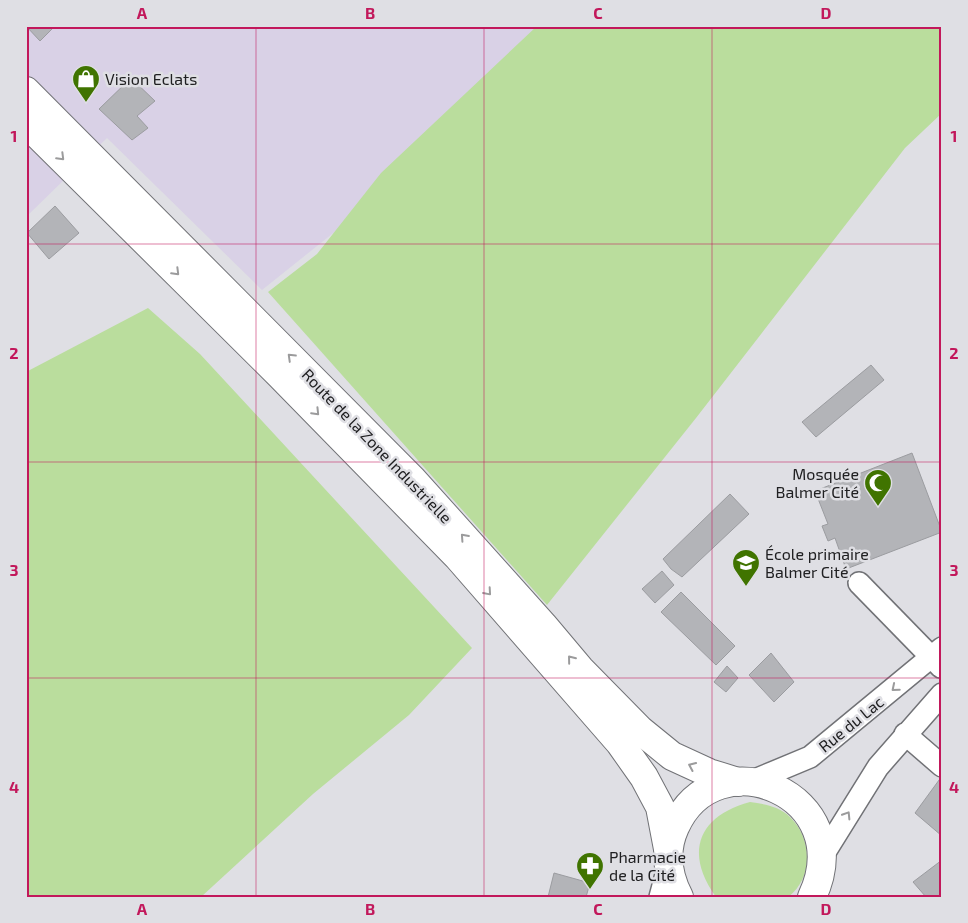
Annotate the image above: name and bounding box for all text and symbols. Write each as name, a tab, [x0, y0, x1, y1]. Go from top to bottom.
text: A	[137, 3, 148, 22]
text: B	[365, 3, 375, 22]
text: C	[593, 3, 603, 22]
text: D	[821, 3, 832, 22]
shop icon: Vision Eclats	[71, 64, 101, 103]
place label: Vision Eclats	[105, 69, 197, 88]
text: 1	[11, 126, 17, 145]
text: 1	[951, 126, 957, 145]
one-way arrow	[55, 151, 64, 160]
one-way arrow	[170, 266, 179, 275]
text: 2	[9, 343, 19, 362]
text: 2	[949, 343, 959, 362]
one-way arrow	[288, 354, 297, 363]
street label: Route de la Zone Industrielle	[298, 364, 456, 527]
one-way arrow	[310, 406, 319, 415]
place label: Mosquée Balmer Cité	[776, 464, 859, 501]
mosque icon: Mosquée Balmer Cité	[863, 468, 893, 507]
one-way arrow	[461, 534, 470, 543]
place label: École primaire Balmer Cité	[765, 544, 869, 581]
school or university icon: École primaire Balmer Cité	[731, 548, 761, 587]
text: 3	[9, 560, 19, 579]
text: 3	[949, 560, 959, 579]
one-way arrow	[483, 587, 492, 596]
one-way arrow	[569, 656, 577, 665]
one-way arrow	[892, 682, 901, 691]
street label: Rue du Lac	[814, 692, 887, 755]
one-way arrow	[688, 761, 697, 772]
text: 4	[9, 777, 19, 796]
text: 4	[949, 777, 959, 796]
one-way arrow	[840, 812, 850, 821]
place label: Pharmacie de la Cité	[609, 847, 686, 884]
pharmacy icon: Pharmacie de la Cité	[575, 851, 605, 890]
text: A	[137, 899, 148, 918]
text: B	[365, 899, 375, 918]
text: C	[593, 899, 603, 918]
text: D	[821, 899, 832, 918]

